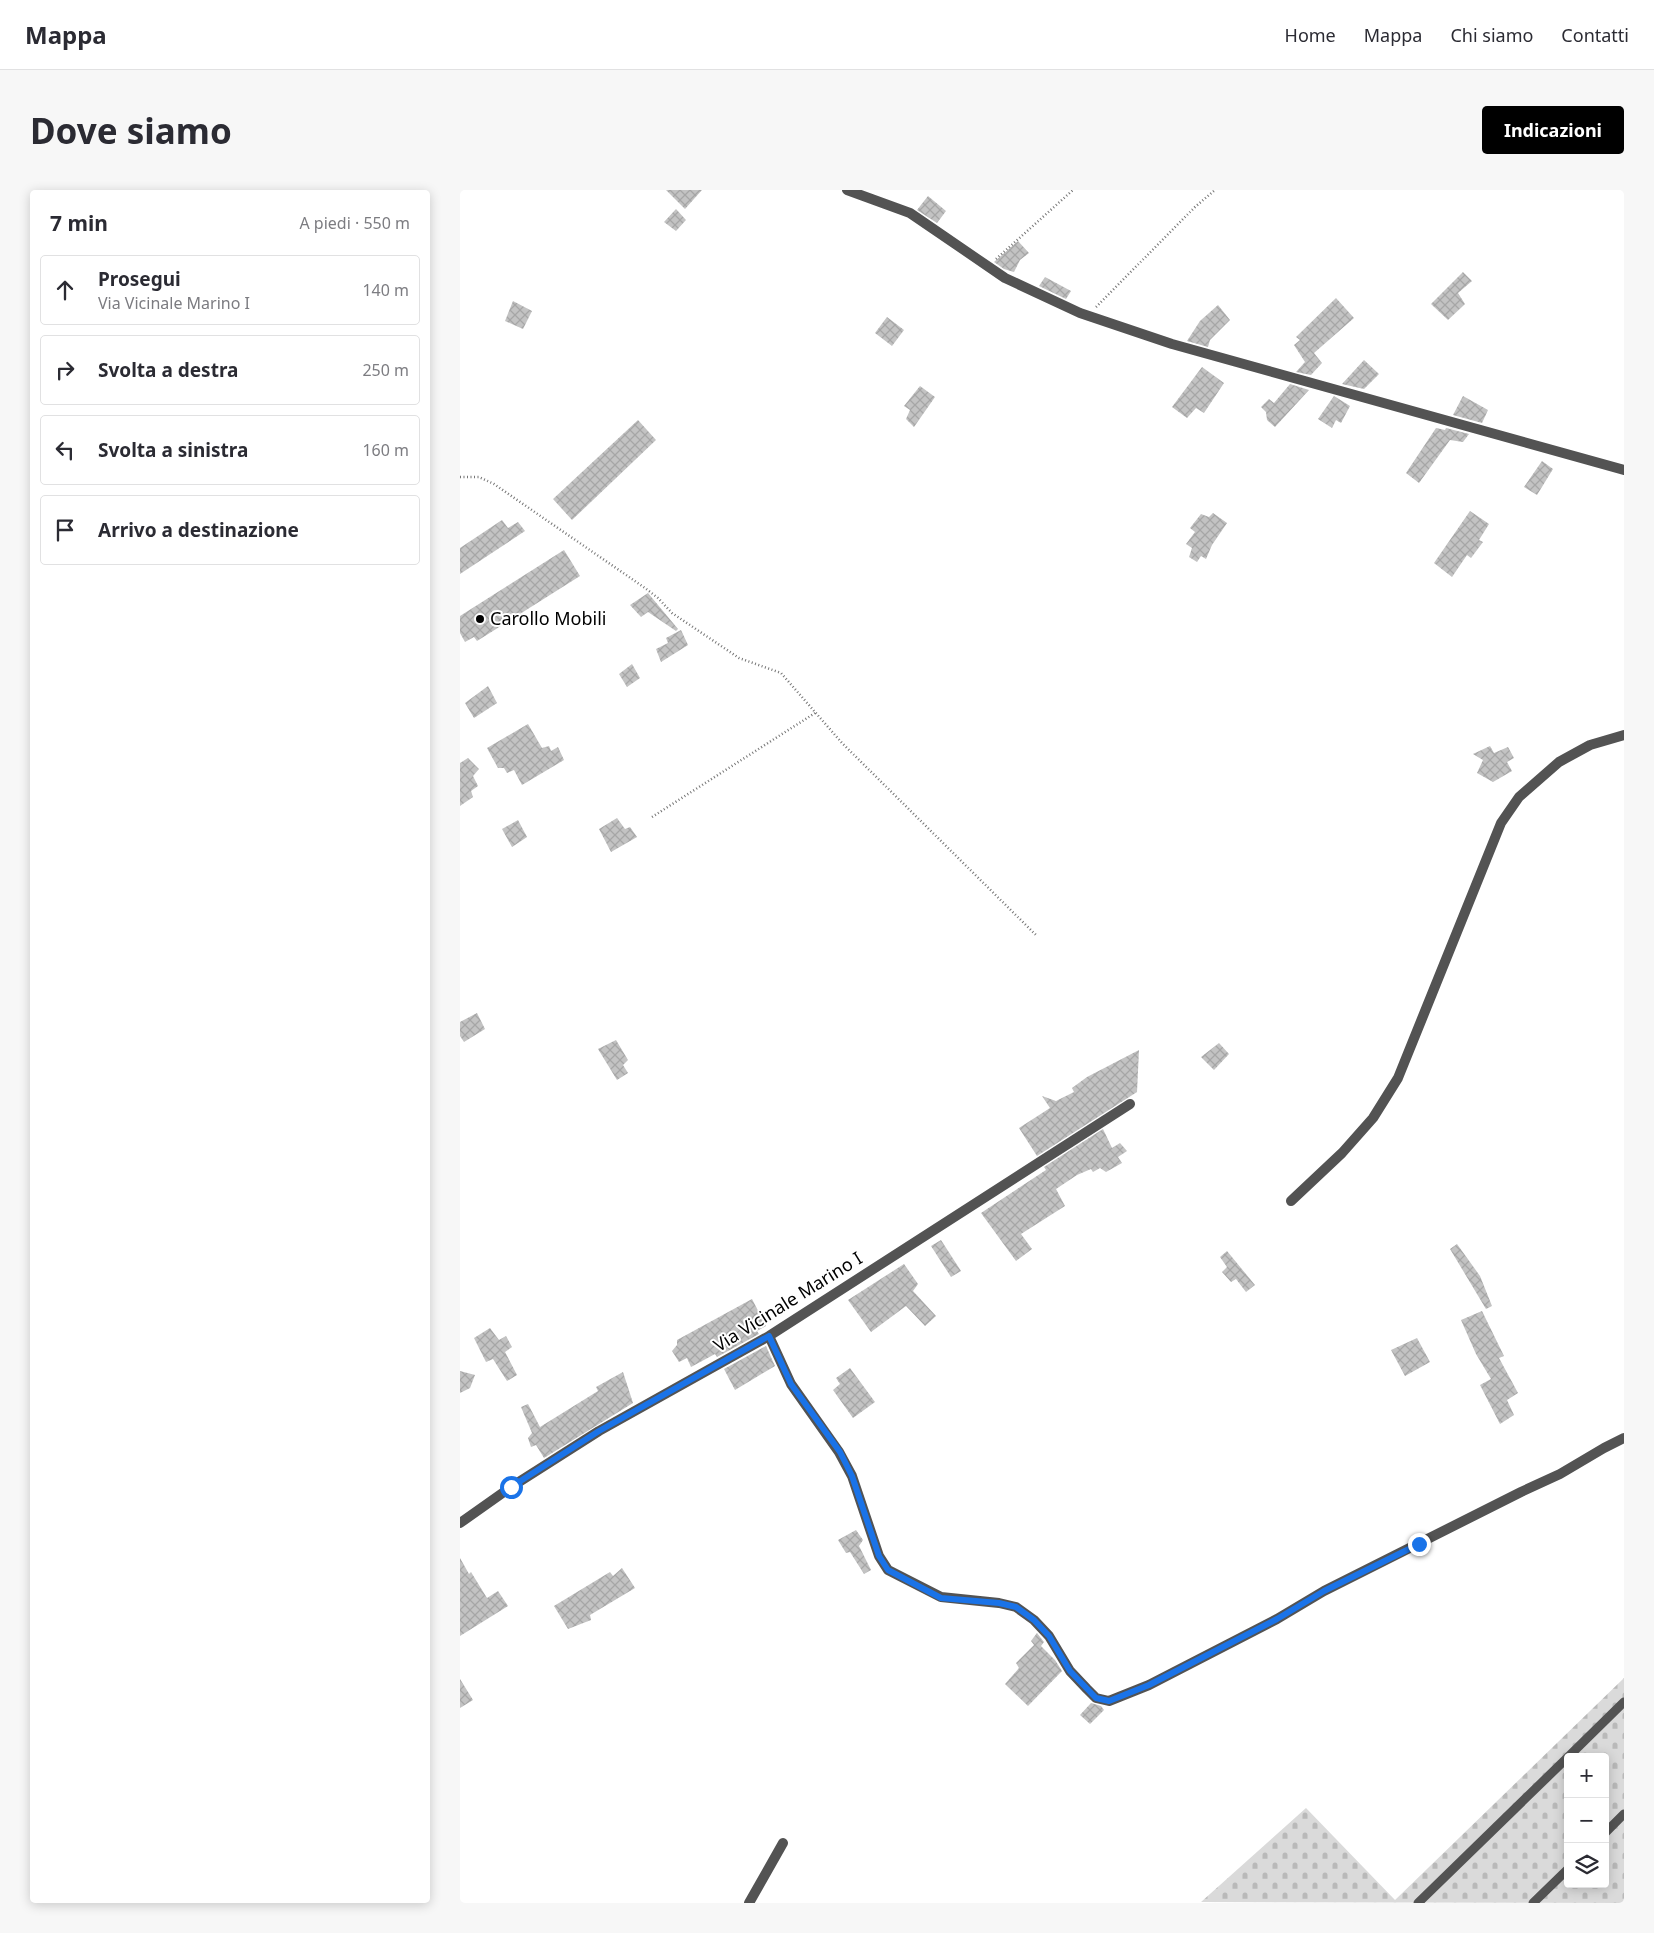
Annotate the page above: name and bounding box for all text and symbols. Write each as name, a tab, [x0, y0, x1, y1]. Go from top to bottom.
text: Mappa	[25, 18, 107, 51]
text: Home	[1285, 23, 1336, 47]
text: Mappa	[1364, 23, 1422, 47]
text: Chi siamo	[1450, 23, 1533, 47]
text: Contatti	[1561, 23, 1629, 47]
button: Indicazioni	[1482, 106, 1624, 154]
text: Dove siamo	[30, 107, 232, 154]
text: 7 min	[50, 209, 108, 237]
text: A piedi · 550 m	[299, 212, 410, 234]
text: Prosegui	[98, 266, 181, 292]
icon: ahead	[51, 276, 79, 304]
text: 140 m	[362, 279, 409, 301]
text: Via Vicinale Marino I	[98, 292, 250, 314]
icon: right	[51, 356, 79, 384]
text: Svolta a destra	[98, 357, 238, 383]
text: 250 m	[362, 359, 409, 381]
icon: left	[51, 436, 79, 464]
text: Svolta a sinistra	[98, 437, 248, 463]
text: 160 m	[362, 439, 409, 461]
icon: arrive	[51, 516, 79, 544]
text: Arrivo a destinazione	[98, 517, 299, 543]
place label: Carollo Mobili	[490, 606, 607, 630]
marker: Carollo Mobili	[474, 613, 486, 625]
street label: Via Vicinale Marino I	[709, 1246, 866, 1357]
route start	[500, 1476, 523, 1499]
route end	[1408, 1533, 1431, 1556]
map controls	[1564, 1753, 1609, 1888]
button: +	[1564, 1753, 1609, 1798]
button: −	[1564, 1798, 1609, 1843]
button: layers	[1564, 1843, 1609, 1888]

